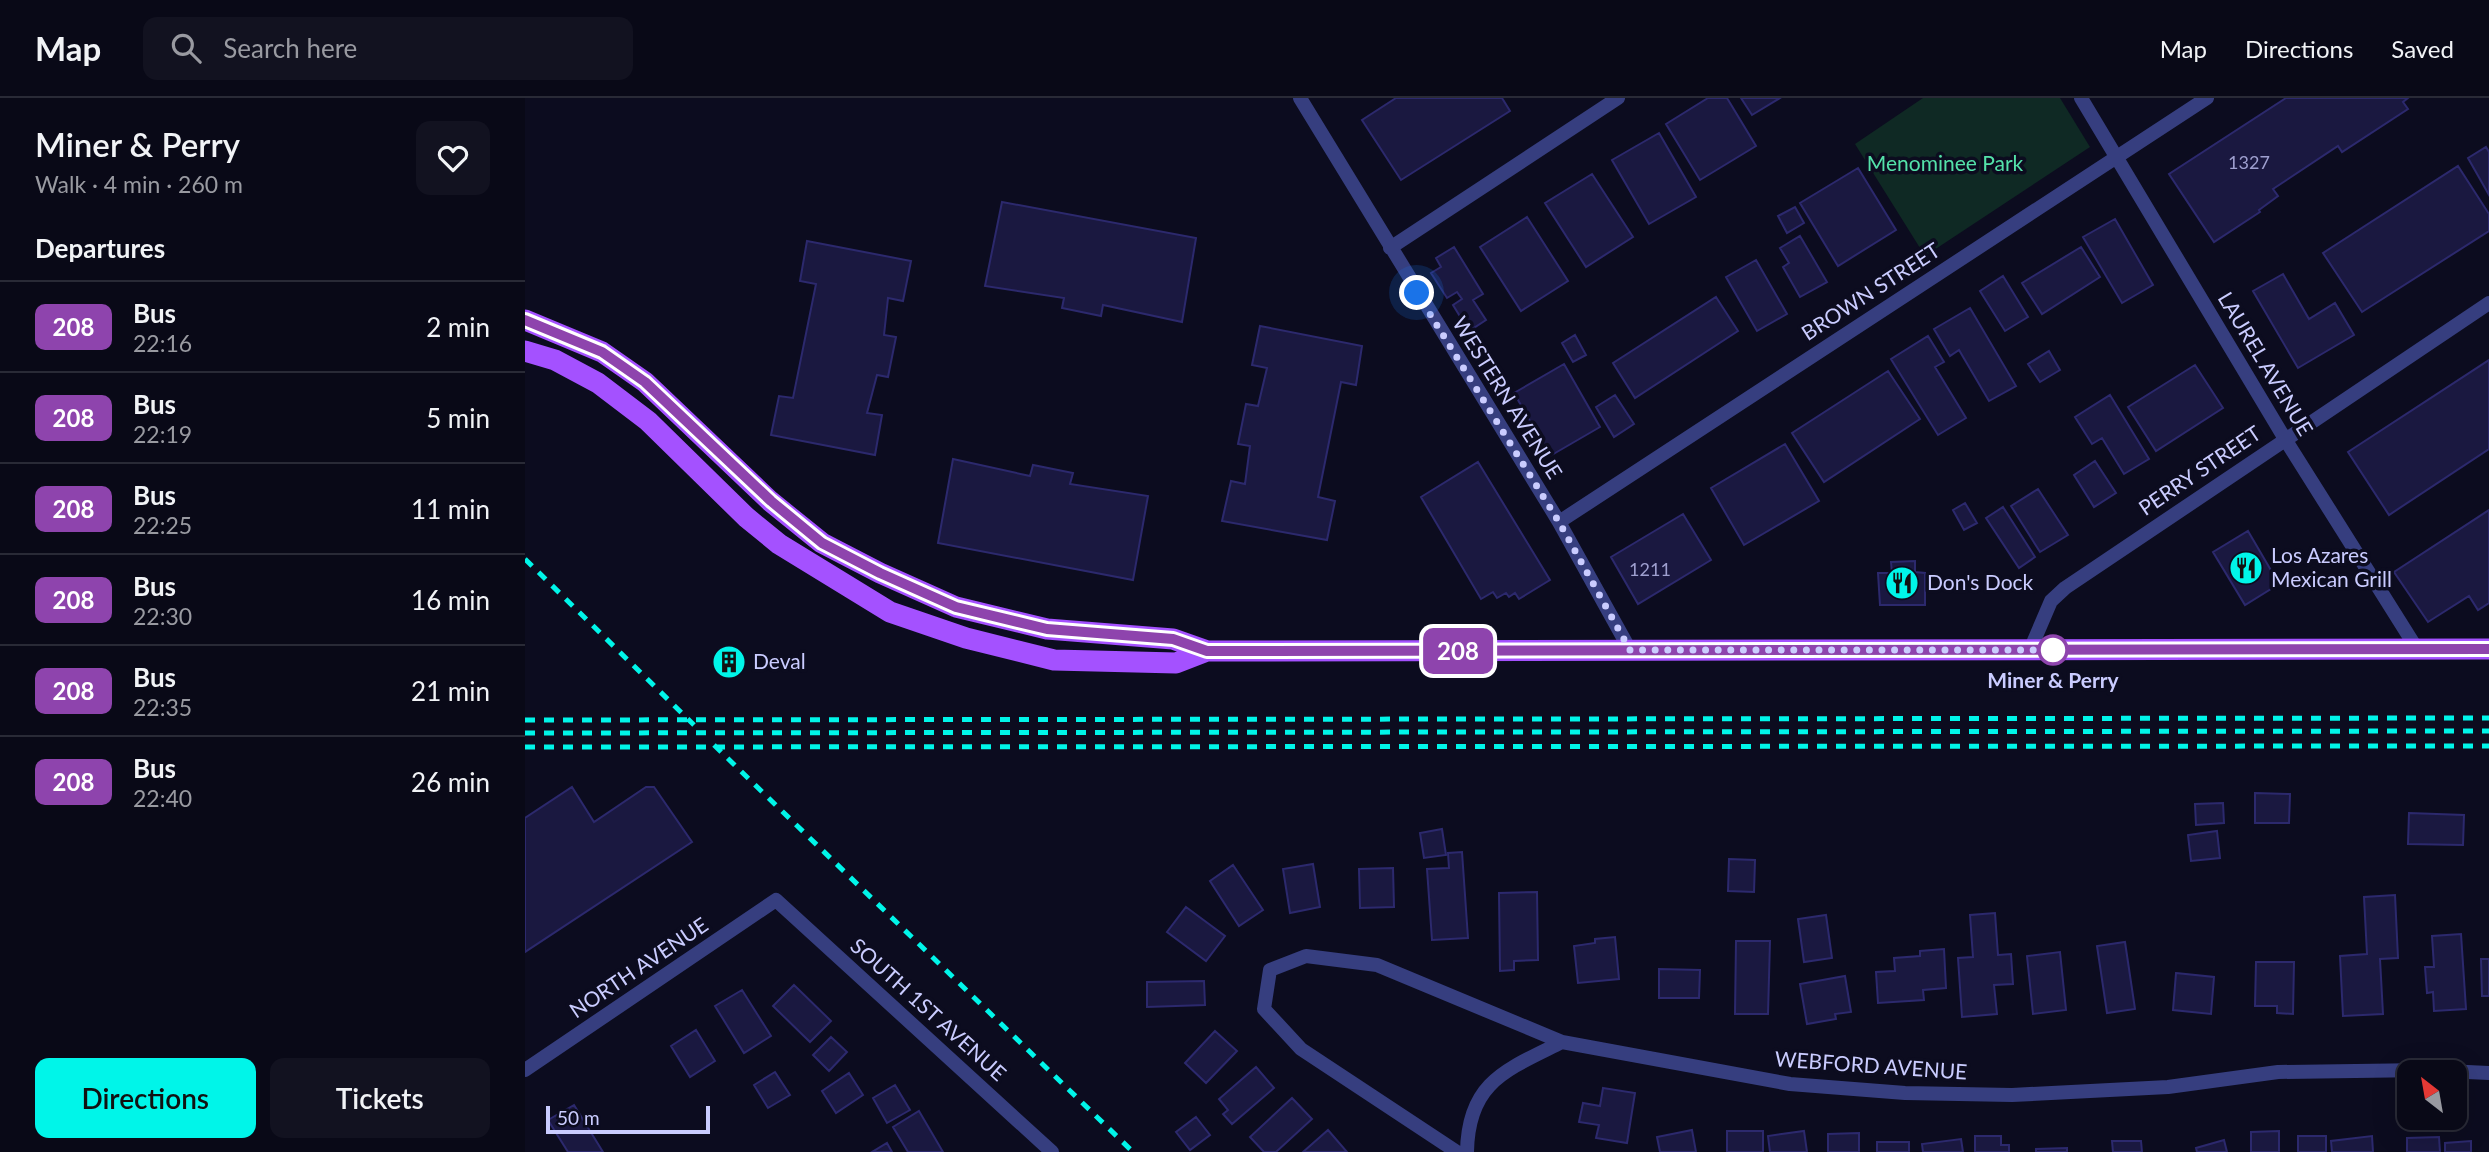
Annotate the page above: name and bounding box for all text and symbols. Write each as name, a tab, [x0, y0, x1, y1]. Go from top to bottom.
search box	[143, 17, 633, 80]
text: Map	[35, 28, 101, 68]
icon: search	[167, 29, 205, 67]
text: Search here	[223, 32, 357, 64]
text: Map	[2160, 34, 2207, 63]
text: Directions	[2245, 34, 2353, 63]
text: Saved	[2391, 34, 2454, 63]
button: heart	[416, 121, 490, 195]
text: Miner & Perry	[35, 124, 240, 164]
park label: Menominee Park	[1867, 150, 2024, 175]
house number: 1327	[2228, 151, 2270, 173]
text: Walk · 4 min · 260 m	[35, 170, 243, 198]
text: Departures	[35, 232, 165, 264]
street label: BROWN STREET	[1796, 236, 1945, 345]
your location	[1399, 275, 1434, 310]
street label: LAUREL AVENUE	[2214, 287, 2319, 440]
text: Bus	[133, 297, 176, 329]
text: 2 min	[426, 311, 490, 343]
street label: WESTERN AVENUE	[1448, 311, 1568, 483]
text: 208	[53, 312, 94, 341]
text: 22:16	[133, 329, 192, 357]
text: Bus	[133, 388, 176, 420]
text: 5 min	[426, 402, 490, 434]
text: 208	[53, 403, 94, 432]
street label: PERRY STREET	[2133, 419, 2265, 520]
text: 22:19	[133, 420, 192, 448]
text: Bus	[133, 479, 176, 511]
text: 11 min	[411, 493, 490, 525]
text: 208	[53, 494, 94, 523]
text: 22:25	[133, 511, 192, 539]
place label: Los Azares Mexican Grill	[2271, 542, 2392, 591]
restaurant icon: Los Azares Mexican Grill	[2227, 549, 2265, 587]
house number: 1211	[1629, 558, 1671, 580]
restaurant icon: Don's Dock	[1883, 564, 1921, 602]
place label: Don's Dock	[1927, 569, 2034, 594]
text: Bus	[133, 570, 176, 602]
text: 16 min	[411, 584, 490, 616]
text: 208	[53, 585, 94, 614]
text: 22:30	[133, 602, 192, 630]
line badge: 208	[1418, 628, 1498, 674]
marker: Miner & Perry	[2038, 635, 2068, 665]
text: 208	[1437, 636, 1479, 665]
building icon: Deval	[710, 643, 748, 681]
place label: Deval	[753, 648, 806, 673]
text: Bus	[133, 661, 176, 693]
place label: Miner & Perry	[1987, 667, 2120, 692]
text: 21 min	[411, 675, 490, 707]
text: 208	[53, 676, 94, 705]
text: 22:35	[133, 693, 192, 721]
text: Bus	[133, 752, 176, 784]
text: 26 min	[411, 766, 490, 798]
text: 208	[53, 767, 94, 796]
text: 22:40	[133, 784, 192, 812]
street label: NORTH AVENUE	[564, 911, 712, 1022]
street label: SOUTH 1ST AVENUE	[846, 933, 1012, 1085]
street label: WEBFORD AVENUE	[1774, 1045, 1968, 1084]
button: Directions	[35, 1058, 256, 1138]
button: Tickets	[270, 1058, 490, 1138]
north arrow	[2397, 1060, 2467, 1130]
map controls	[2397, 1060, 2467, 1130]
scale bar	[546, 1103, 711, 1135]
text: 50 m	[557, 1106, 600, 1129]

